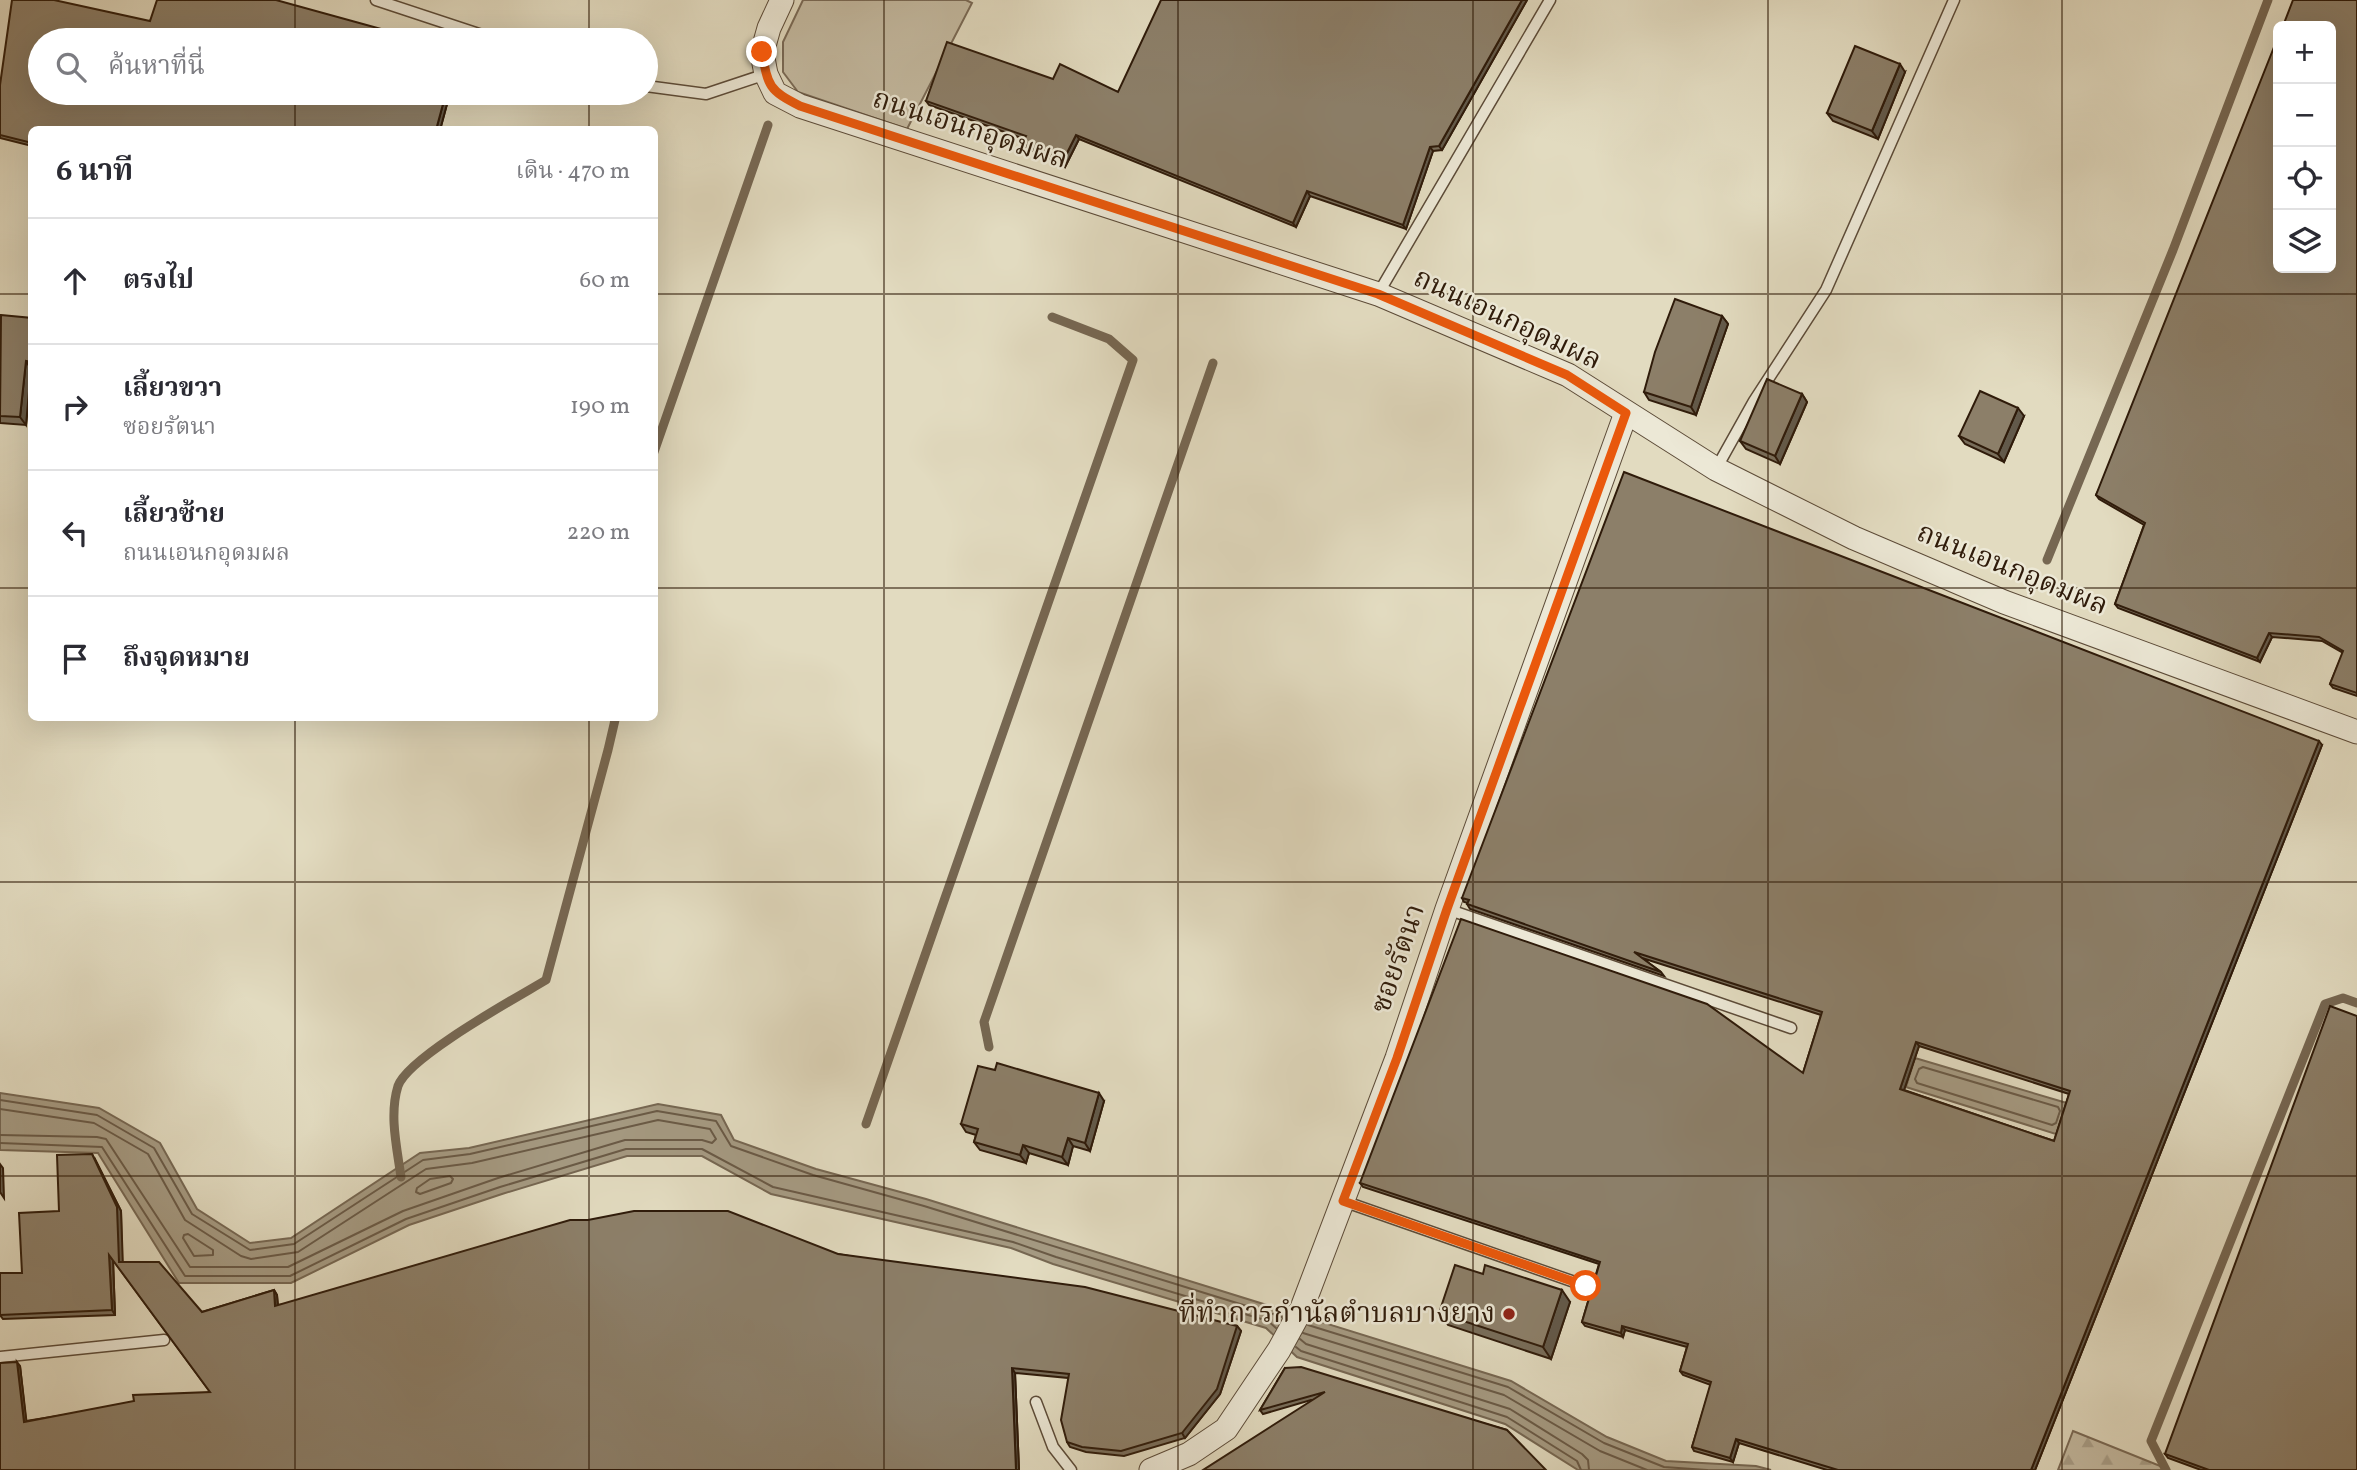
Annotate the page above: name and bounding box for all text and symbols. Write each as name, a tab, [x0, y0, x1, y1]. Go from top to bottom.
map controls	[2273, 21, 2336, 273]
button: +	[2273, 21, 2336, 84]
search box	[28, 28, 658, 105]
route end	[746, 36, 777, 67]
icon: search	[52, 48, 90, 86]
text: ค้นหาที่นี่	[108, 49, 205, 85]
street label: ถนนเอนกอุดมผล	[867, 80, 1073, 180]
button: −	[2273, 84, 2336, 147]
button: locate	[2273, 147, 2336, 210]
text: 6 นาที	[56, 151, 133, 193]
text: เดิน · 470 m	[516, 156, 630, 188]
button: layers	[2273, 210, 2336, 273]
street label: ถนนเอนกอุดมผล	[1407, 259, 1607, 381]
icon: ahead	[56, 262, 94, 300]
text: ตรงไป	[123, 263, 194, 299]
text: 60 m	[580, 265, 630, 297]
text: เลี้ยวขวา	[123, 371, 222, 407]
icon: right	[56, 388, 94, 426]
text: 190 m	[570, 391, 630, 423]
text: ซอยรัตนา	[123, 412, 216, 444]
text: เลี้ยวซ้าย	[123, 497, 225, 533]
icon: left	[56, 514, 94, 552]
street label: ถนนเอนกอุดมผล	[1911, 514, 2113, 626]
text: 220 m	[567, 517, 630, 549]
text: ถนนเอนกอุดมผล	[123, 538, 290, 570]
icon: arrive	[56, 640, 94, 678]
text: ถึงจุดหมาย	[123, 641, 250, 677]
street label: ซอยรัตนา	[1362, 899, 1436, 1019]
route start	[1570, 1270, 1601, 1301]
place label: ที่ทำการกำนัลตำบลบางยาง	[1178, 1292, 1495, 1334]
marker: ที่ทำการกำนัลตำบลบางยาง	[1501, 1306, 1517, 1322]

